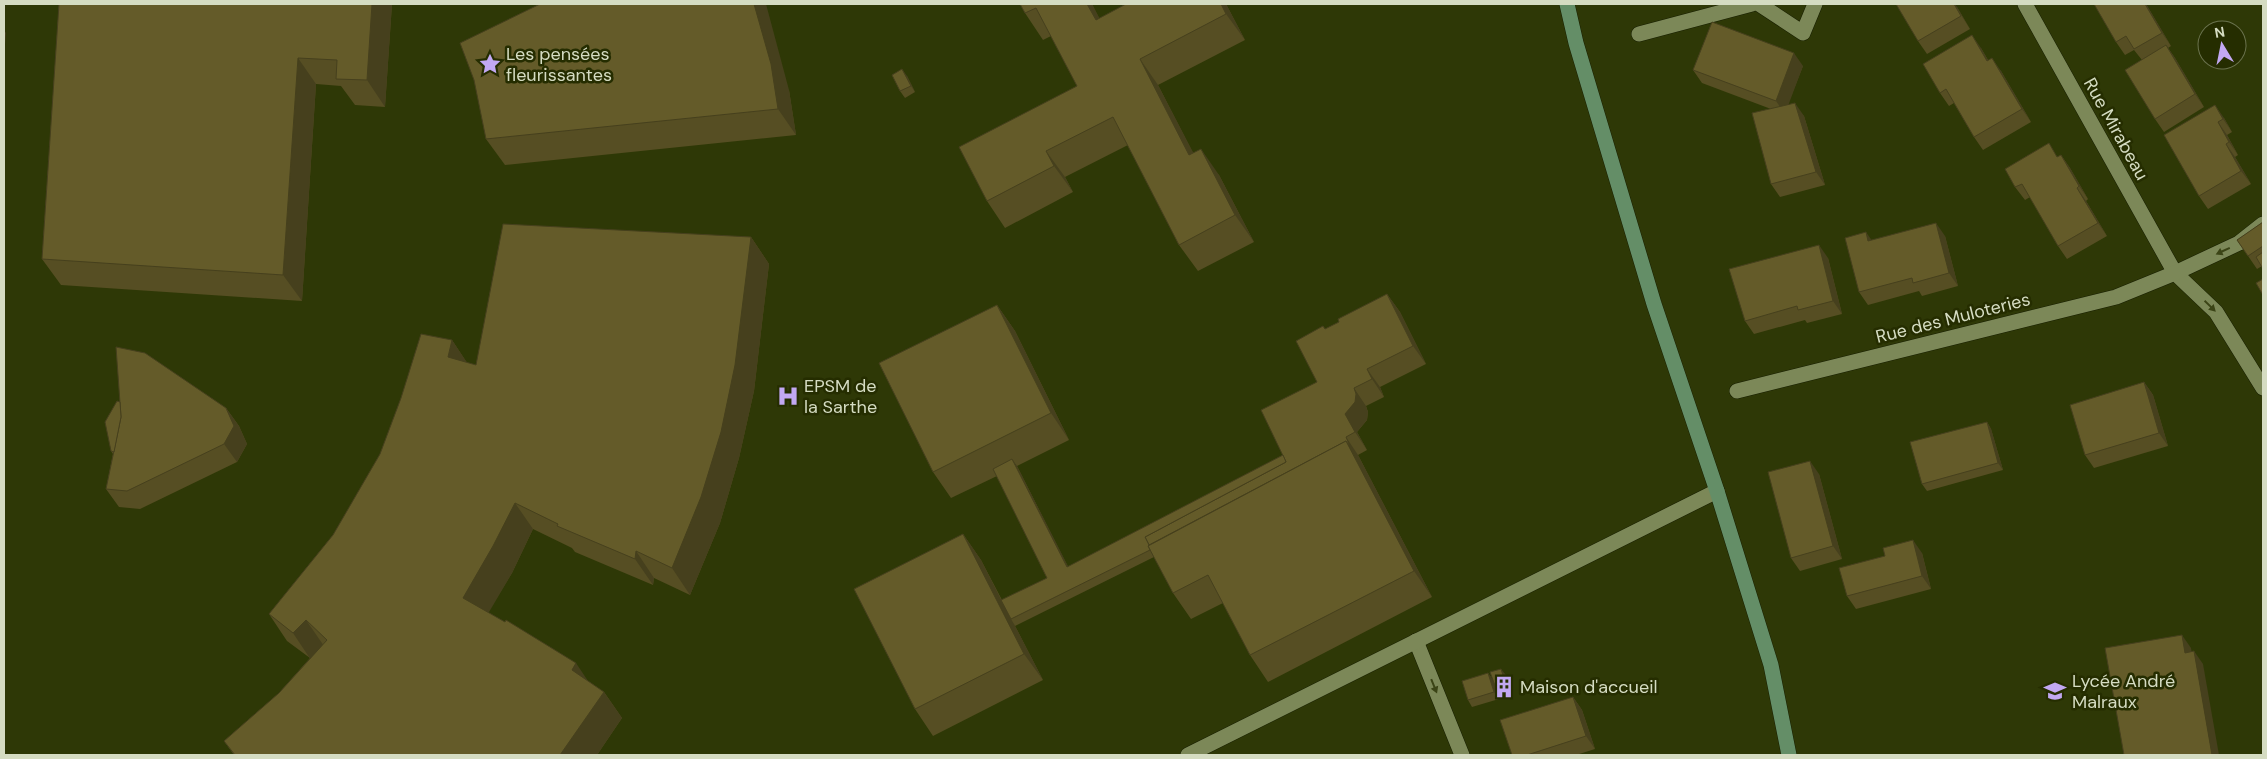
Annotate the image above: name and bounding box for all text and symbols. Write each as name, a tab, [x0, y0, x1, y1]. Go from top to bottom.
north arrow	[2197, 20, 2247, 70]
text: N	[2213, 22, 2226, 42]
place label: Les pensées fleurissantes	[506, 42, 612, 87]
place icon: Les pensées fleurissantes	[477, 51, 503, 77]
street label: Rue Mirabeau	[2078, 74, 2154, 184]
one-way arrow	[2216, 247, 2230, 255]
street label: Rue des Muloteries	[1873, 287, 2033, 349]
one-way arrow	[2204, 300, 2216, 312]
place label: EPSM de la Sarthe	[804, 374, 877, 419]
hospital icon: EPSM de la Sarthe	[775, 383, 801, 409]
place label: Lycée André Malraux	[2072, 669, 2175, 714]
building icon: Maison d'accueil	[1491, 674, 1517, 700]
place label: Maison d'accueil	[1520, 675, 1657, 699]
school or university icon: Lycée André Malraux	[2042, 678, 2068, 704]
one-way arrow	[1431, 679, 1439, 693]

